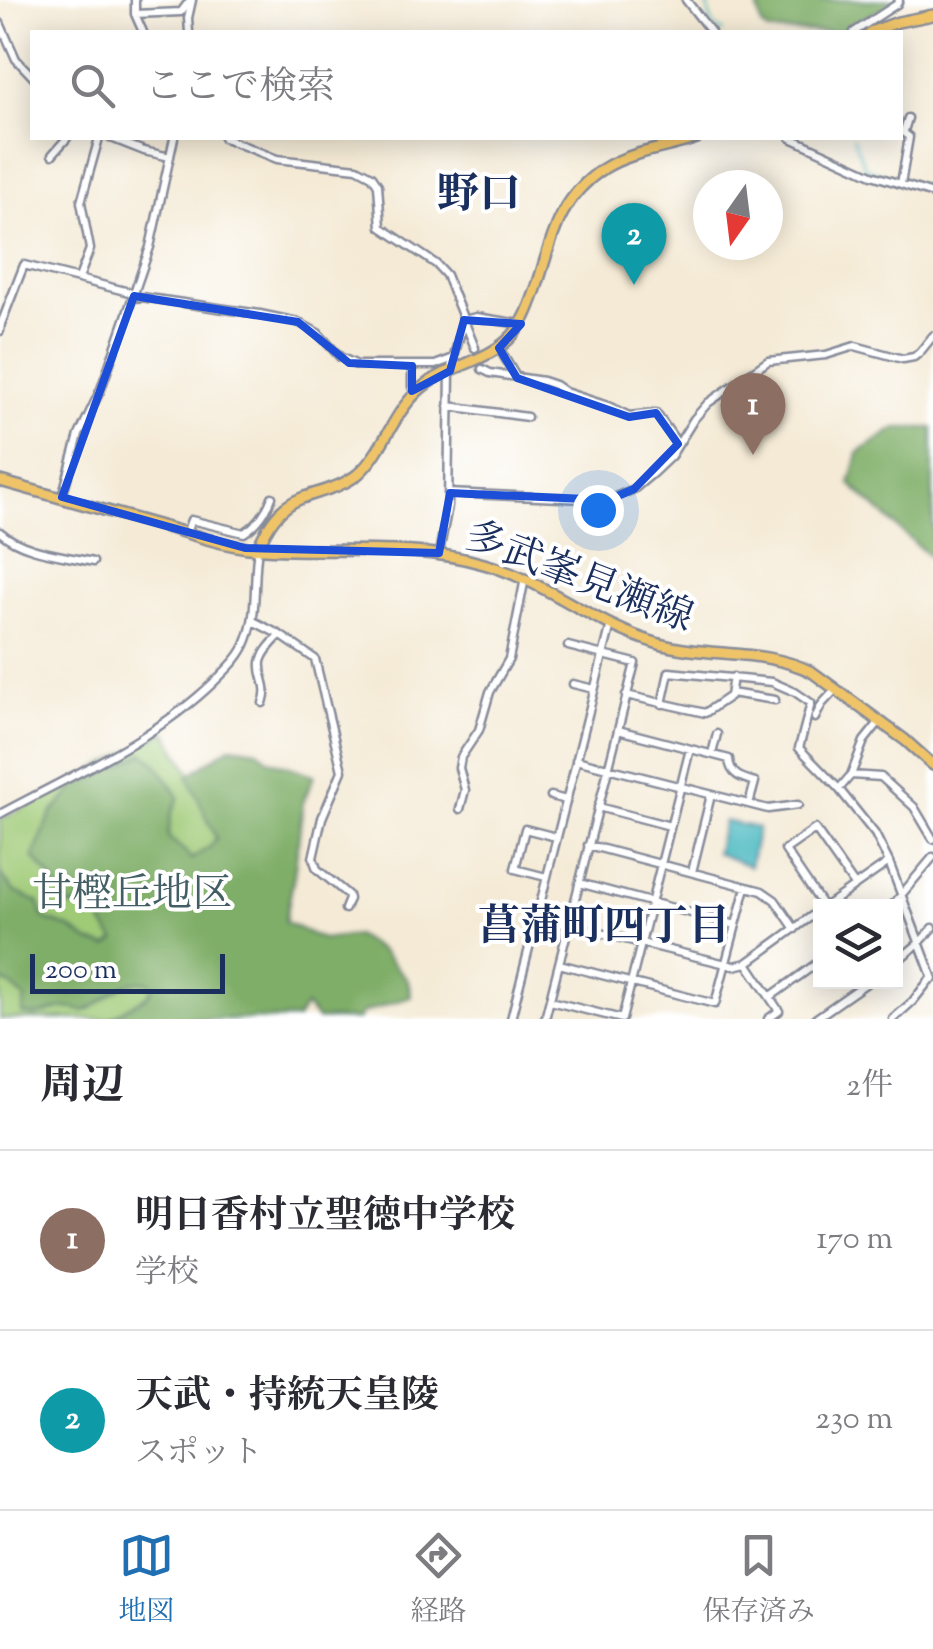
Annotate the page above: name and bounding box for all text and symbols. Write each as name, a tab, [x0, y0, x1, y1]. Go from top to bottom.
search box	[30, 30, 903, 140]
icon: search	[65, 58, 120, 113]
text: ここで検索	[145, 62, 335, 116]
district label: 野口	[437, 167, 521, 227]
north arrow	[693, 170, 783, 260]
pin: 2	[602, 202, 666, 285]
pin: 1	[720, 372, 786, 455]
your location	[573, 485, 624, 536]
street label: 多武峯見瀬線	[456, 510, 701, 649]
park label: 甘樫丘地区	[32, 868, 232, 925]
district label: 菖蒲町四丁目	[478, 899, 730, 959]
map controls	[813, 899, 903, 989]
button: layers	[813, 899, 903, 989]
scale bar	[30, 949, 225, 994]
text: 200 m	[45, 951, 117, 991]
text: 周辺	[40, 1058, 124, 1118]
text: 2件	[846, 1064, 893, 1110]
text: 明日香村立聖徳中学校	[135, 1191, 515, 1245]
text: 1	[67, 1217, 78, 1263]
text: 170 m	[816, 1217, 893, 1263]
text: 学校	[135, 1251, 199, 1297]
text: 天武・持統天皇陵	[135, 1371, 439, 1425]
text: 2	[65, 1397, 80, 1443]
text: 230 m	[815, 1397, 893, 1443]
text: スポット	[135, 1431, 263, 1477]
tab: 地図	[118, 1528, 174, 1633]
tab: 経路	[410, 1528, 467, 1633]
tab: 保存済み	[703, 1528, 815, 1633]

